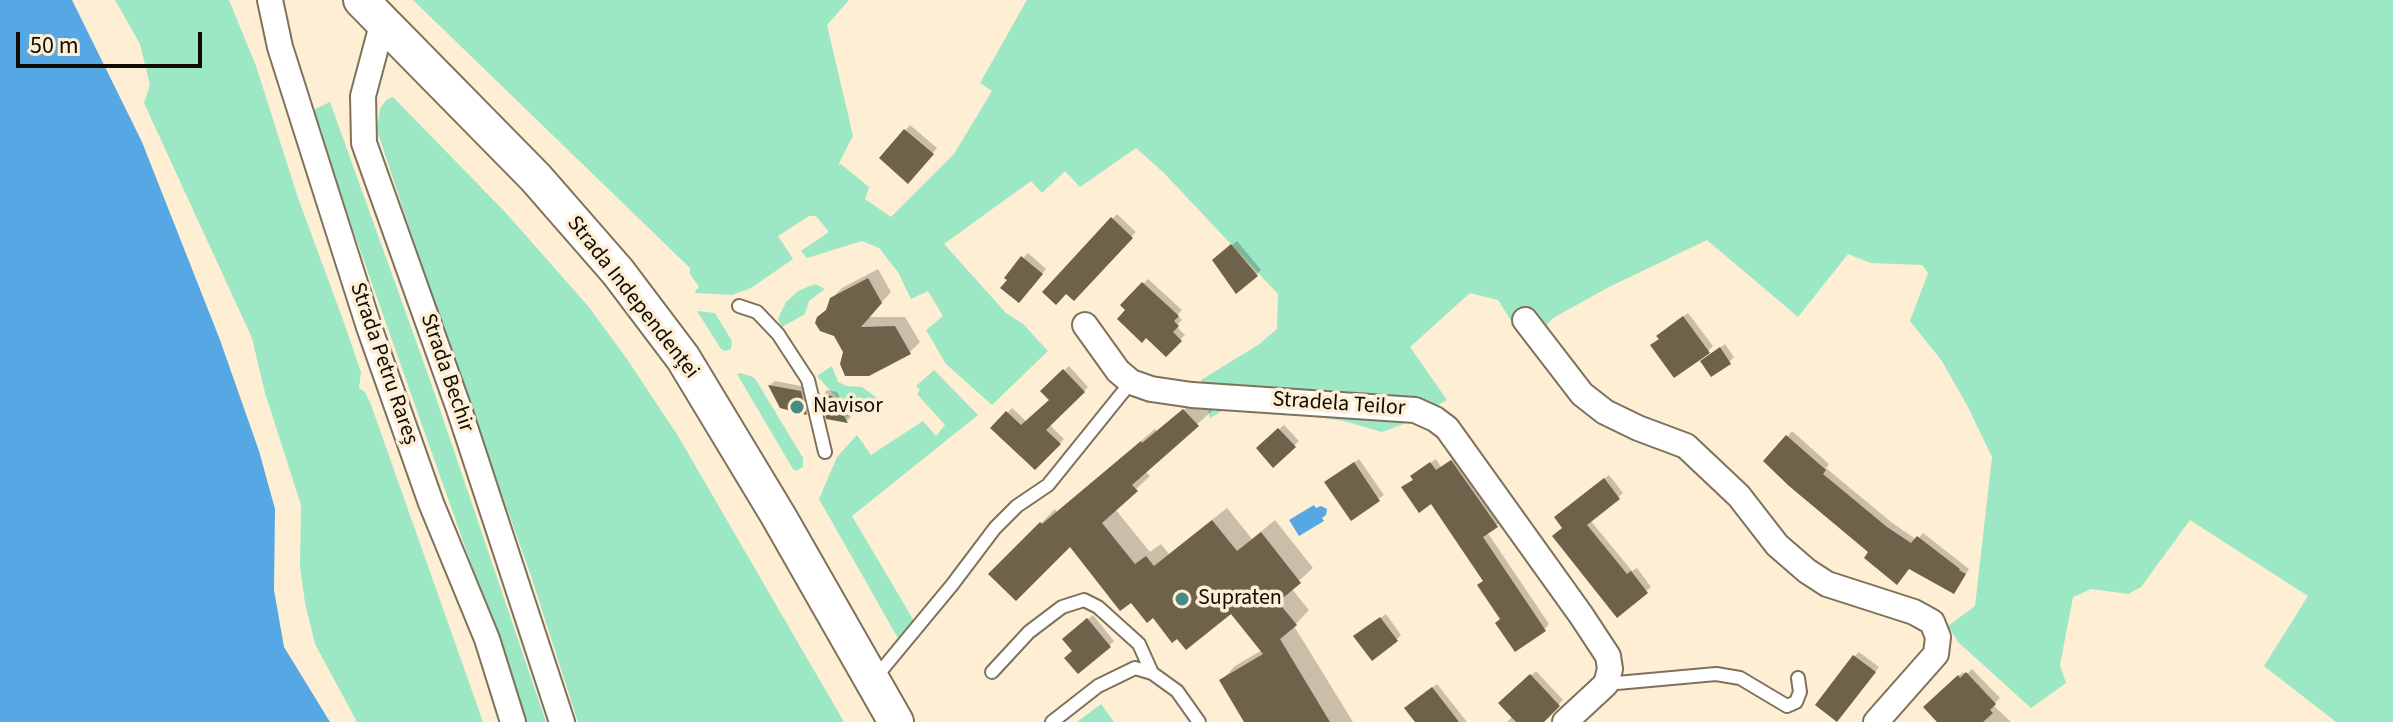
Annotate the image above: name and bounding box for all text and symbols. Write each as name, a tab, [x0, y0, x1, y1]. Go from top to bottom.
scale bar	[20, 16, 206, 66]
text: 50 m	[30, 28, 79, 63]
street label: Strada Independenței	[560, 211, 704, 385]
street label: Strada Petru Rareș	[343, 279, 423, 449]
street label: Strada Bechir	[413, 310, 479, 436]
street label: Stradela Teilor	[1272, 387, 1406, 423]
place label: Navisor	[813, 394, 883, 420]
marker: Navisor	[788, 398, 806, 416]
place label: Supraten	[1198, 586, 1282, 612]
marker: Supraten	[1173, 590, 1191, 608]

